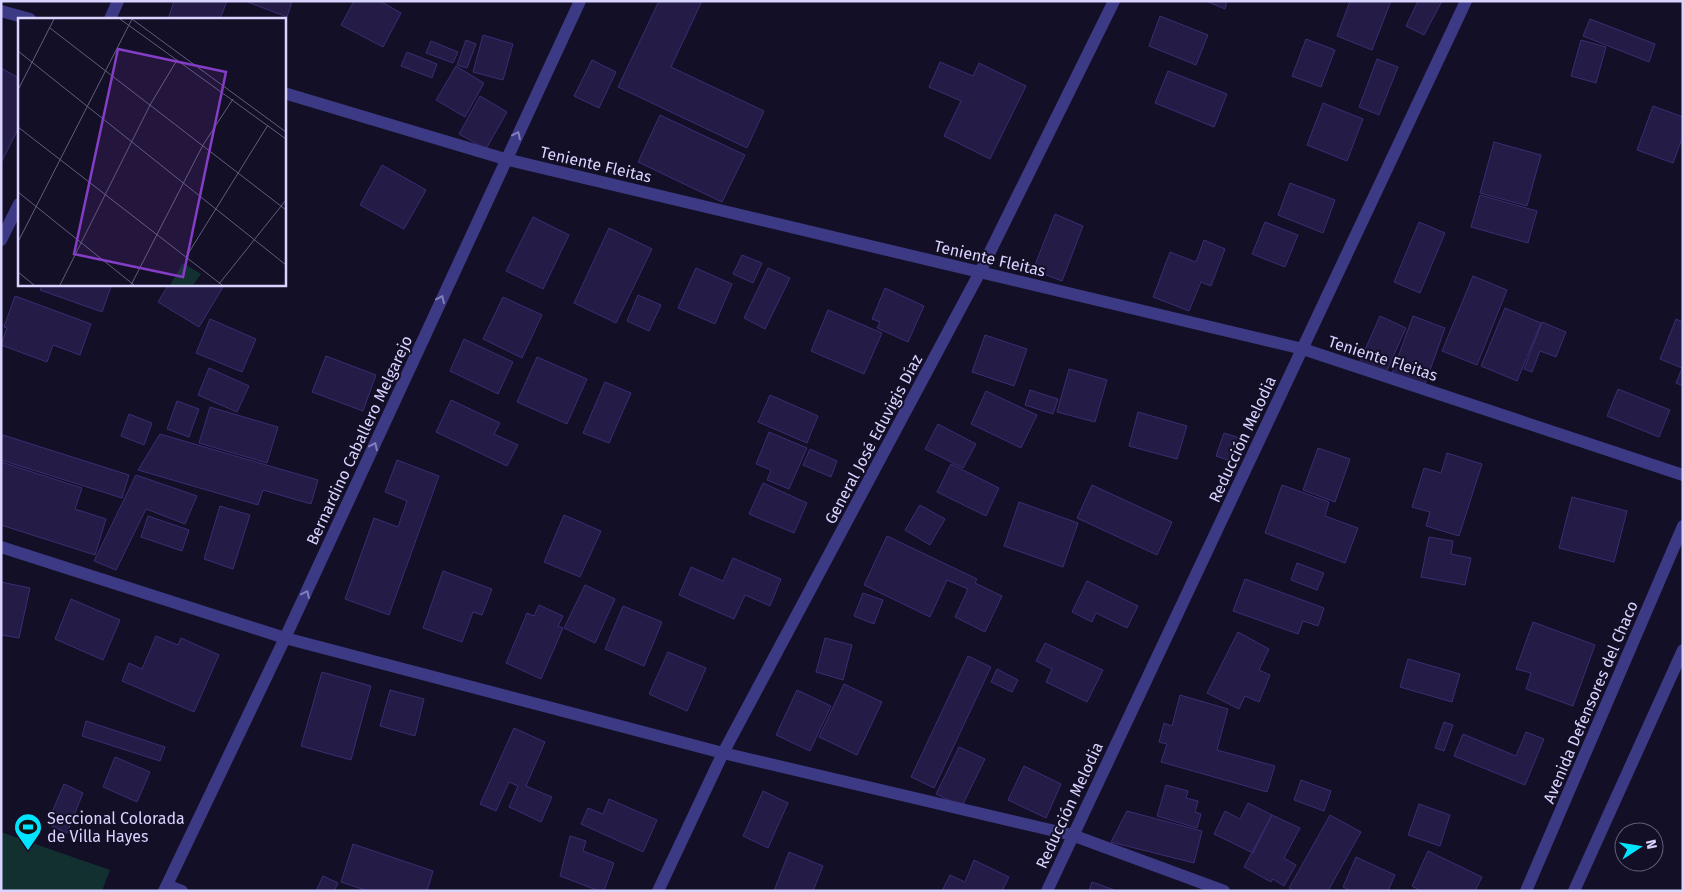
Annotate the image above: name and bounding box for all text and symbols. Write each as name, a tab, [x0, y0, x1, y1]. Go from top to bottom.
inset map	[18, 18, 285, 285]
one-way arrow	[511, 131, 521, 140]
street label: Teniente Fleitas	[538, 142, 653, 187]
street label: Teniente Fleitas	[932, 236, 1047, 281]
one-way arrow	[435, 295, 446, 304]
street label: Bernardino Caballero Melgarejo	[302, 332, 416, 548]
street label: Teniente Fleitas	[1326, 332, 1440, 385]
street label: General José Eduvigis Díaz	[821, 351, 926, 527]
street label: Reducción Melodia	[1205, 373, 1280, 505]
one-way arrow	[367, 442, 378, 451]
one-way arrow	[299, 590, 310, 599]
street label: Avenida Defensores del Chaco	[1539, 598, 1642, 806]
street label: Reducción Melodia	[1032, 739, 1107, 871]
place label: Seccional Colorada de Villa Hayes	[47, 809, 185, 846]
sports icon: Seccional Colorada de Villa Hayes	[13, 812, 43, 851]
north arrow	[1614, 822, 1664, 872]
text: N	[1642, 838, 1661, 851]

